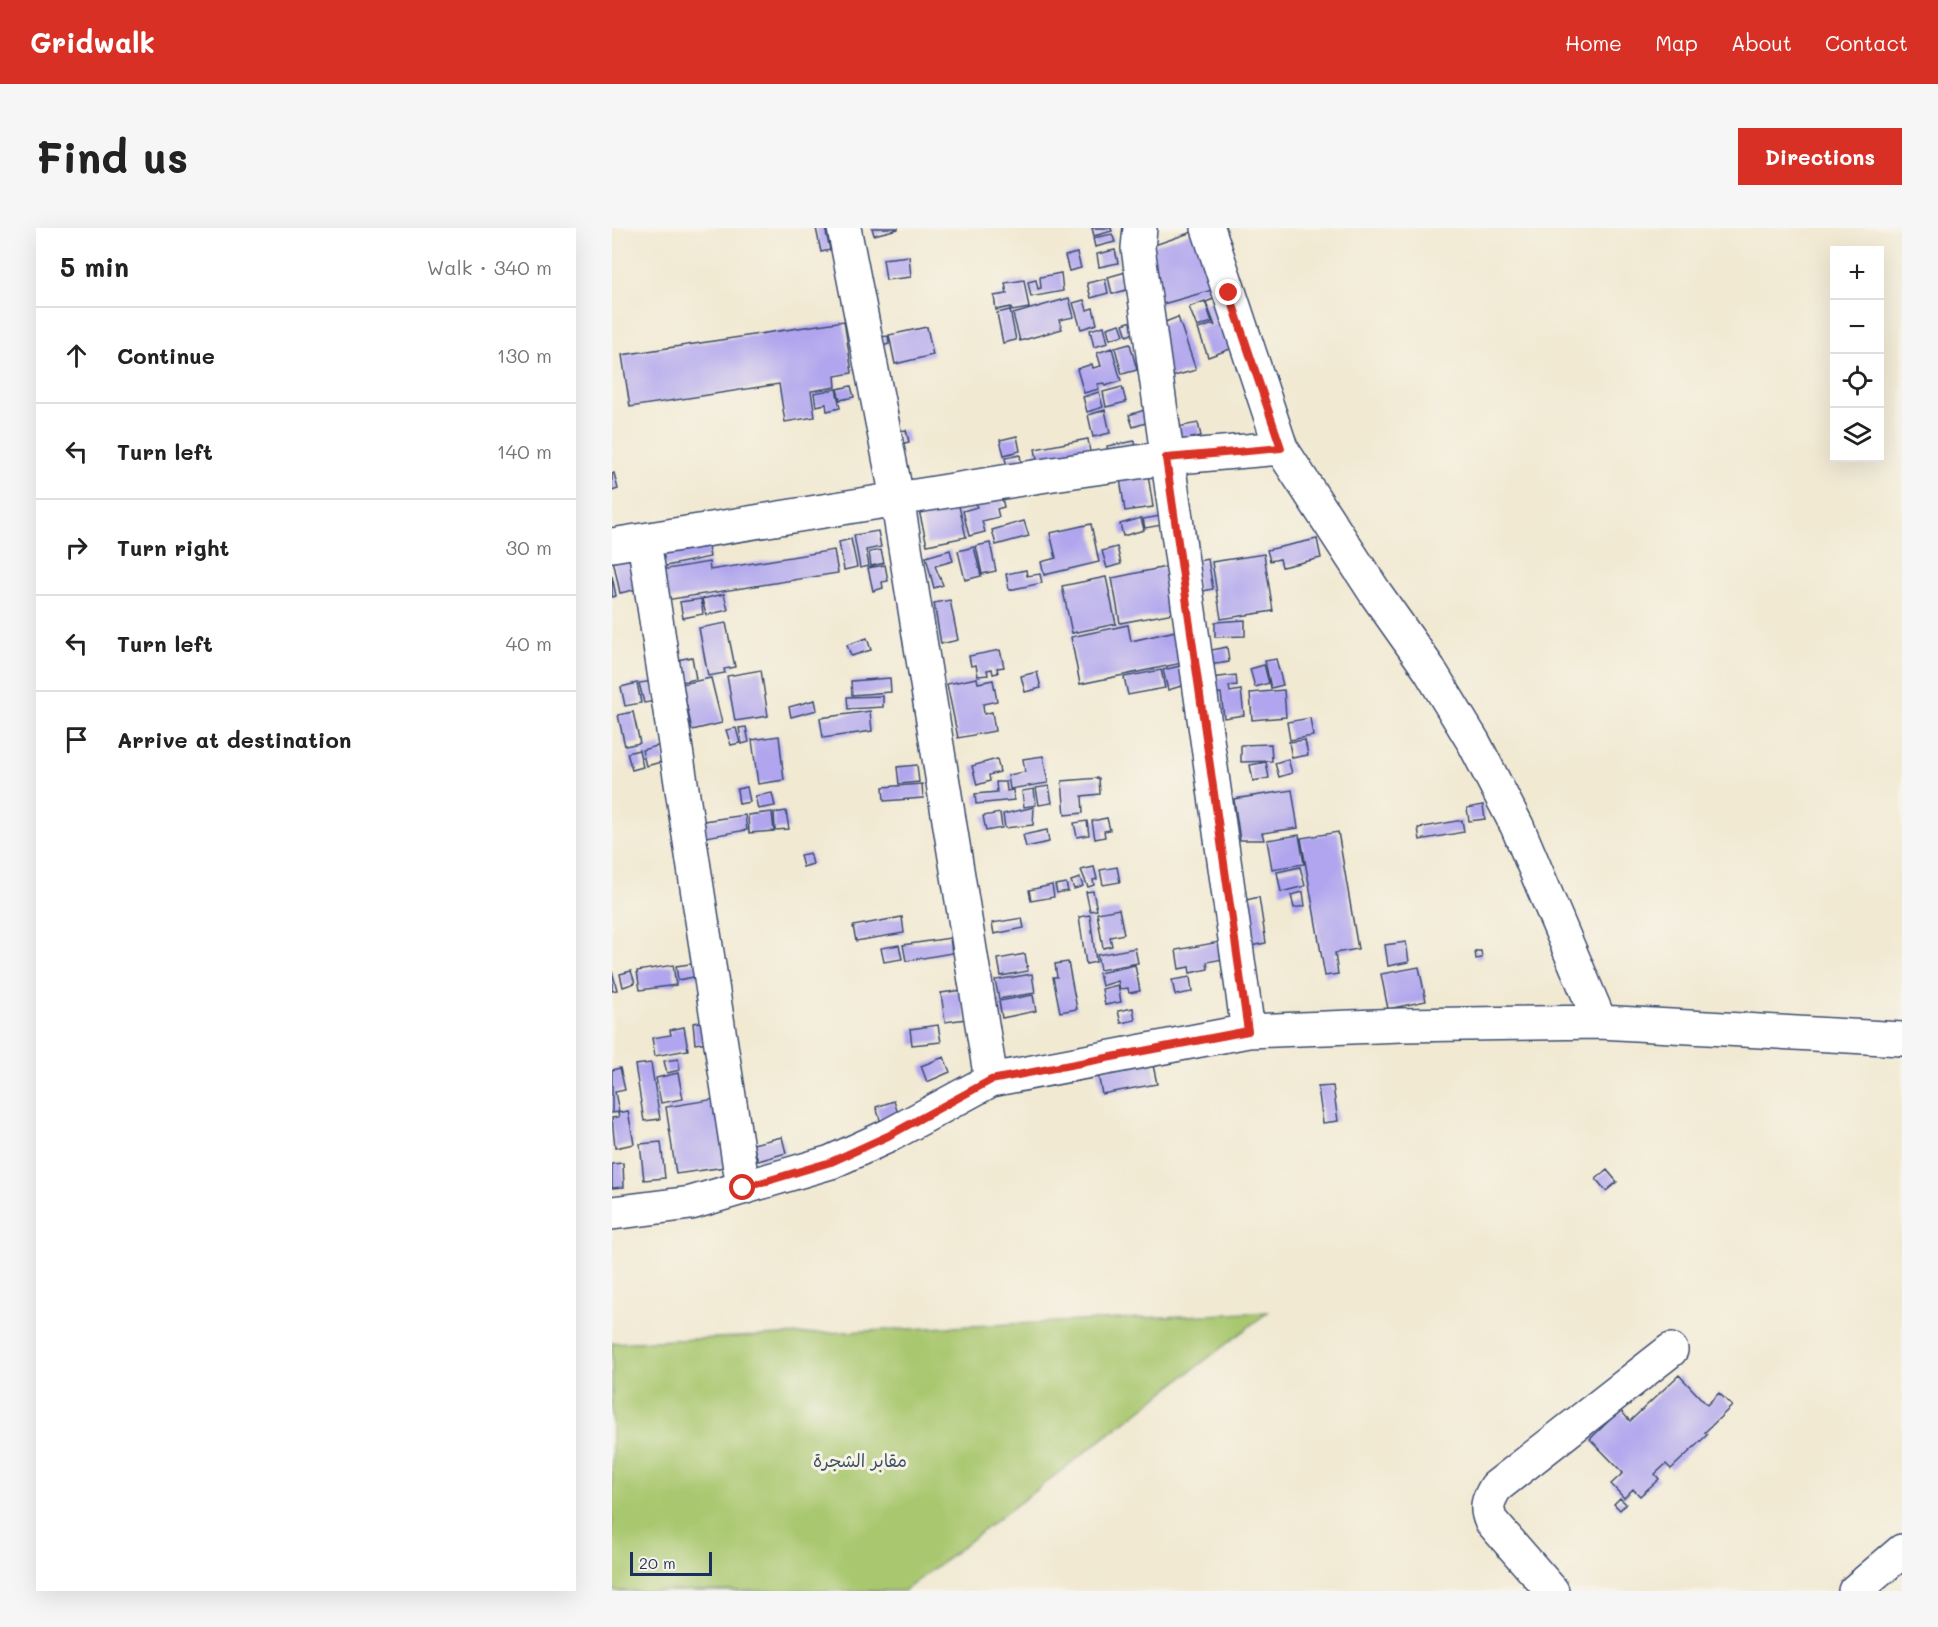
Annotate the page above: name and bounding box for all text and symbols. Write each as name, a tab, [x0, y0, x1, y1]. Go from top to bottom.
text: Gridwalk	[30, 24, 155, 60]
text: Home	[1565, 29, 1622, 56]
text: Map	[1655, 29, 1698, 56]
text: About	[1731, 29, 1792, 56]
text: Contact	[1825, 29, 1908, 56]
button: Directions	[1738, 128, 1902, 185]
text: Find us	[36, 129, 188, 184]
map controls	[1830, 246, 1884, 462]
button: +	[1830, 246, 1884, 300]
text: 5 min	[60, 250, 129, 284]
text: Walk · 340 m	[427, 254, 552, 280]
route end	[1215, 279, 1241, 305]
button: −	[1830, 300, 1884, 354]
icon: ahead	[60, 339, 93, 372]
text: Continue	[117, 341, 215, 370]
text: 130 m	[497, 342, 552, 368]
button: locate	[1830, 354, 1884, 408]
button: layers	[1830, 408, 1884, 462]
icon: left	[60, 435, 93, 468]
text: Turn left	[117, 437, 213, 466]
text: 140 m	[497, 438, 552, 464]
icon: right	[60, 531, 93, 564]
text: Turn right	[117, 533, 229, 562]
text: 30 m	[506, 534, 552, 560]
icon: left	[60, 627, 93, 660]
text: Turn left	[117, 629, 213, 658]
text: 40 m	[506, 630, 552, 656]
icon: arrive	[60, 723, 93, 756]
text: Arrive at destination	[117, 725, 352, 754]
route start	[729, 1174, 755, 1200]
park label: مقابر الشجرة	[813, 1448, 907, 1472]
scale bar	[630, 1549, 712, 1576]
text: 20 m	[639, 1552, 676, 1573]

